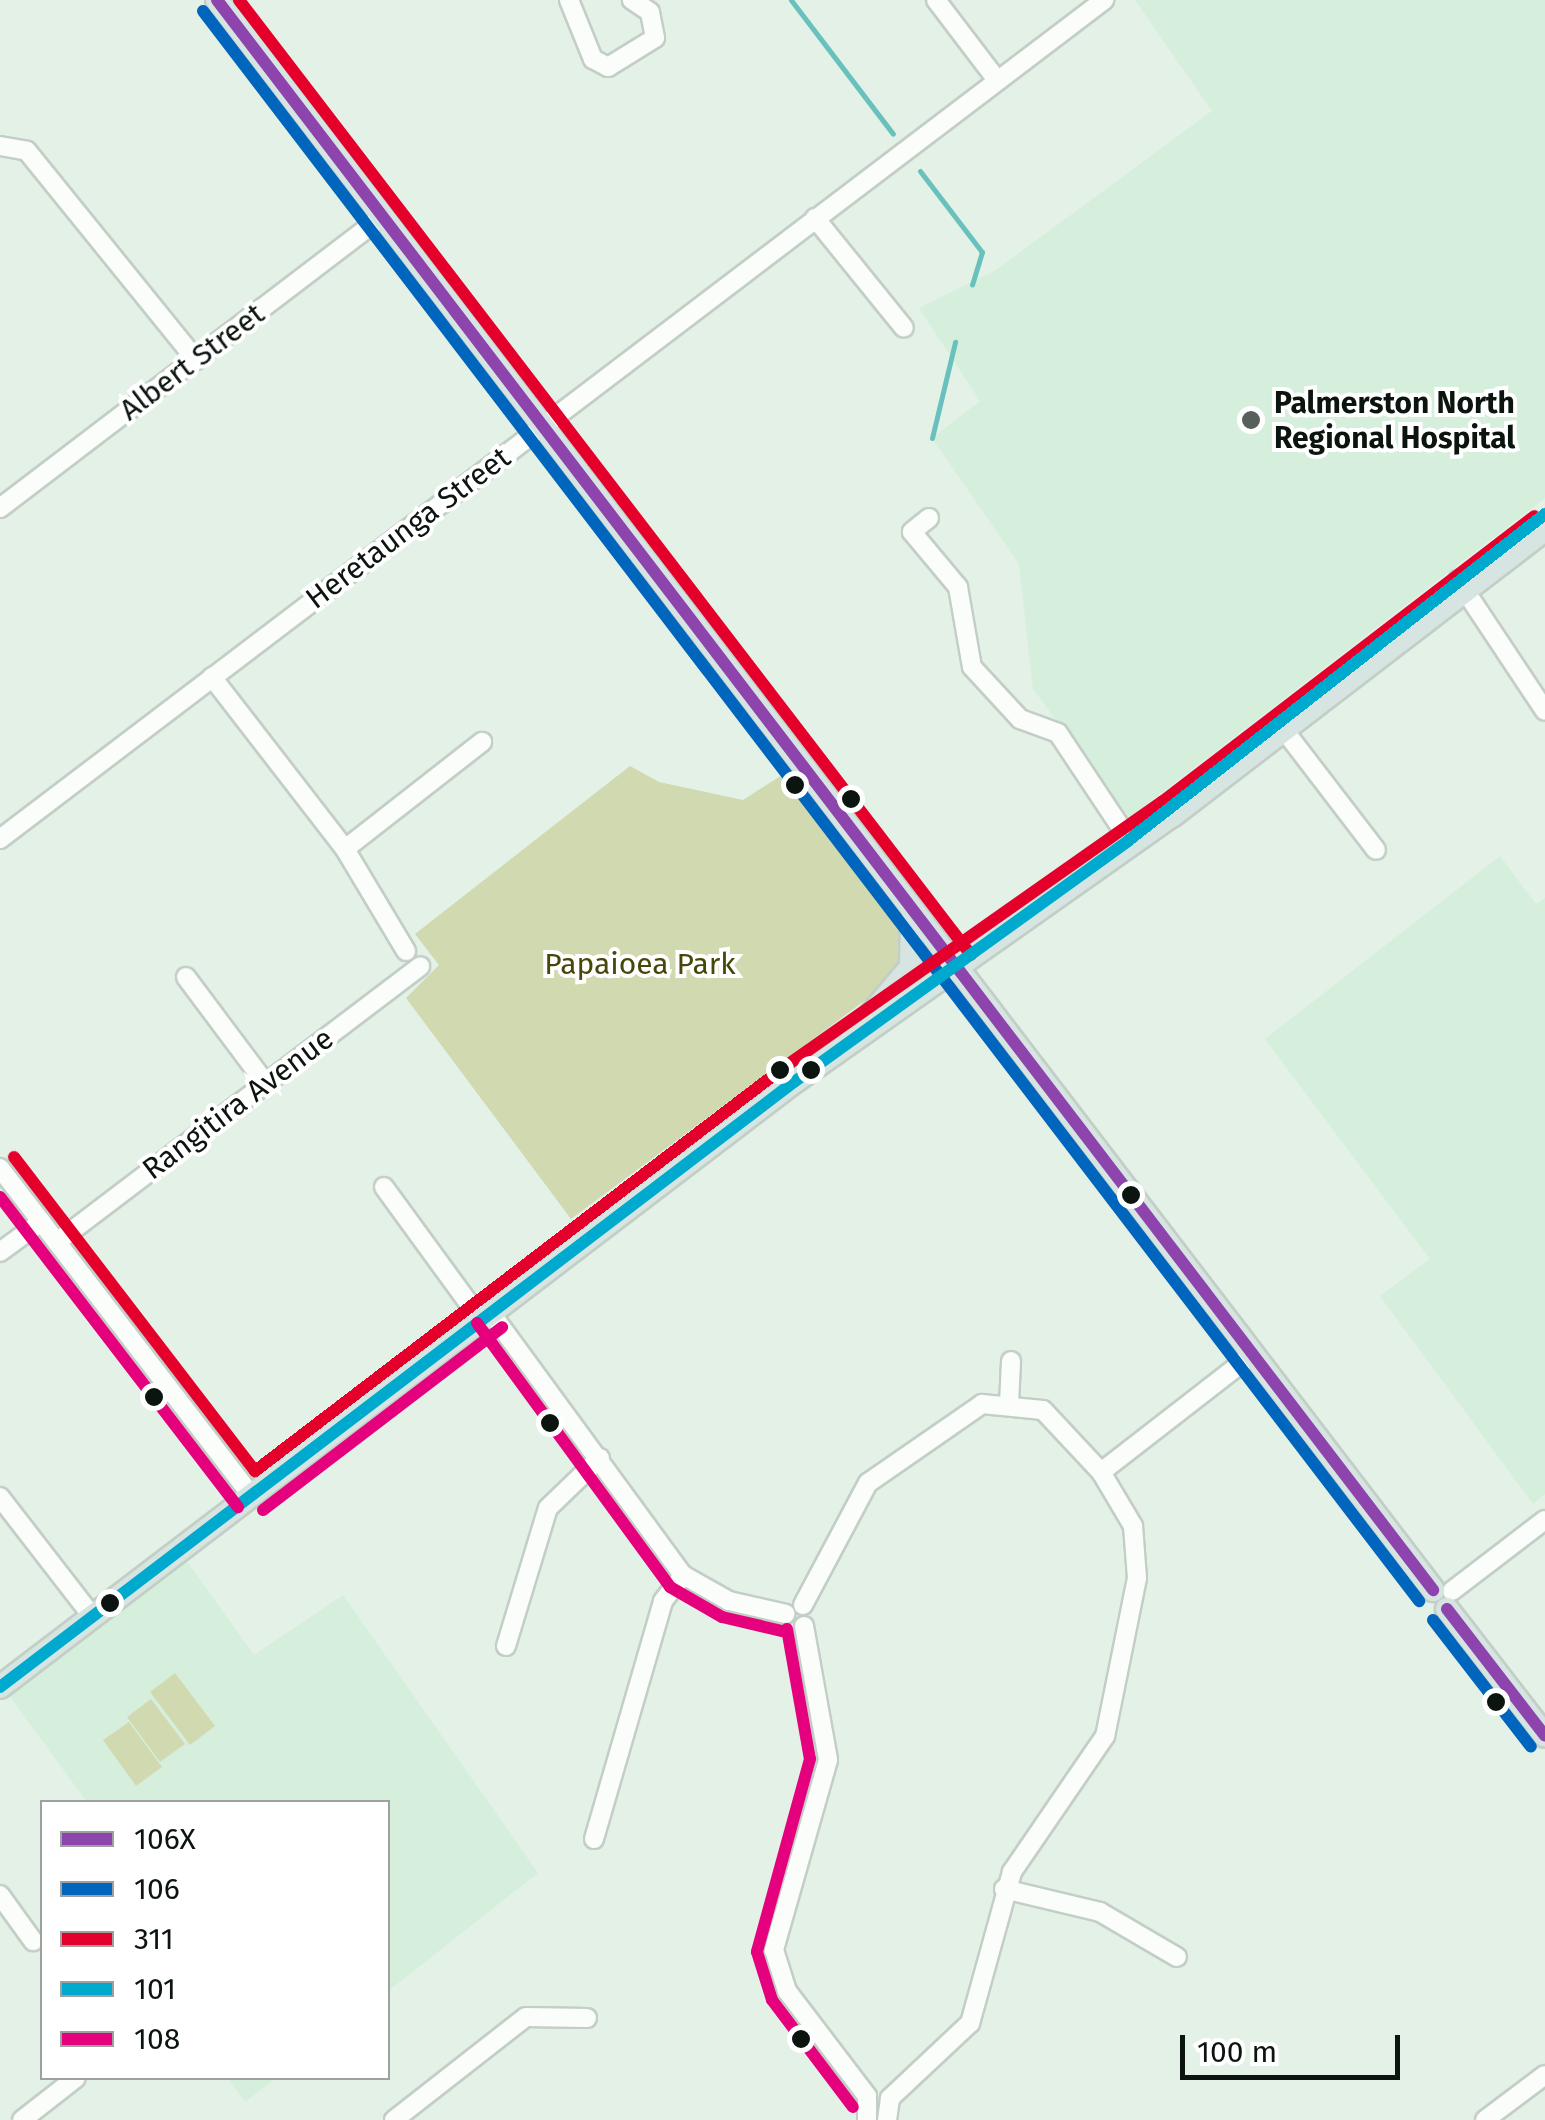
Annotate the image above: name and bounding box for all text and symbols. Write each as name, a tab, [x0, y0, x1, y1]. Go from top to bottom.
street label: Albert Street	[113, 296, 271, 428]
place label: Palmerston North Regional Hospital	[1274, 385, 1515, 456]
marker: Palmerston North Regional Hospital	[1238, 407, 1264, 433]
street label: Heretaunga Street	[299, 439, 517, 617]
unlabelled marker	[785, 775, 805, 795]
unlabelled marker	[841, 789, 861, 809]
park label: Papaioea Park	[544, 946, 736, 982]
street label: Rangitira Avenue	[136, 1021, 340, 1187]
unlabelled marker	[770, 1060, 790, 1080]
unlabelled marker	[801, 1060, 821, 1080]
unlabelled marker	[1121, 1185, 1141, 1205]
unlabelled marker	[144, 1387, 164, 1407]
unlabelled marker	[540, 1413, 560, 1433]
unlabelled marker	[100, 1593, 120, 1613]
unlabelled marker	[1486, 1692, 1506, 1712]
legend	[40, 1800, 390, 2080]
text: 106X	[134, 1821, 196, 1857]
text: 106	[134, 1871, 180, 1907]
text: 311	[134, 1921, 174, 1957]
text: 101	[134, 1971, 176, 2007]
scale bar	[1185, 2015, 1405, 2077]
text: 108	[134, 2021, 180, 2057]
unlabelled marker	[791, 2029, 811, 2049]
text: 100 m	[1197, 2034, 1277, 2070]

